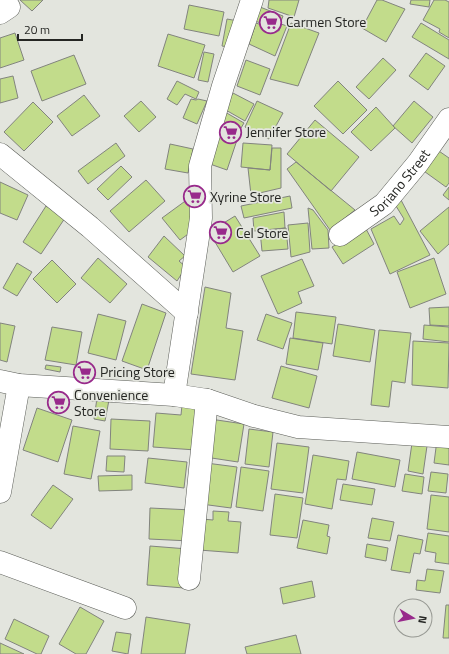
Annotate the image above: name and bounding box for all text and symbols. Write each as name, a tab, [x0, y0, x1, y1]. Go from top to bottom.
supermarket icon: Carmen Store	[258, 9, 284, 35]
place label: Carmen Store	[286, 11, 366, 32]
scale bar	[18, 16, 82, 42]
text: 20 m	[24, 20, 50, 39]
supermarket icon: Jennifer Store	[217, 119, 243, 145]
place label: Jennifer Store	[246, 121, 326, 142]
street label: Soriano Street	[365, 144, 435, 221]
supermarket icon: Xyrine Store	[181, 184, 207, 210]
place label: Xyrine Store	[210, 186, 281, 207]
supermarket icon: Cel Store	[208, 220, 234, 246]
place label: Cel Store	[236, 222, 288, 243]
supermarket icon: Pricing Store	[72, 359, 98, 385]
place label: Pricing Store	[100, 361, 175, 382]
place label: Convenience Store	[74, 384, 148, 421]
supermarket icon: Convenience Store	[45, 390, 71, 416]
north arrow	[393, 598, 433, 638]
text: N	[414, 615, 431, 625]

